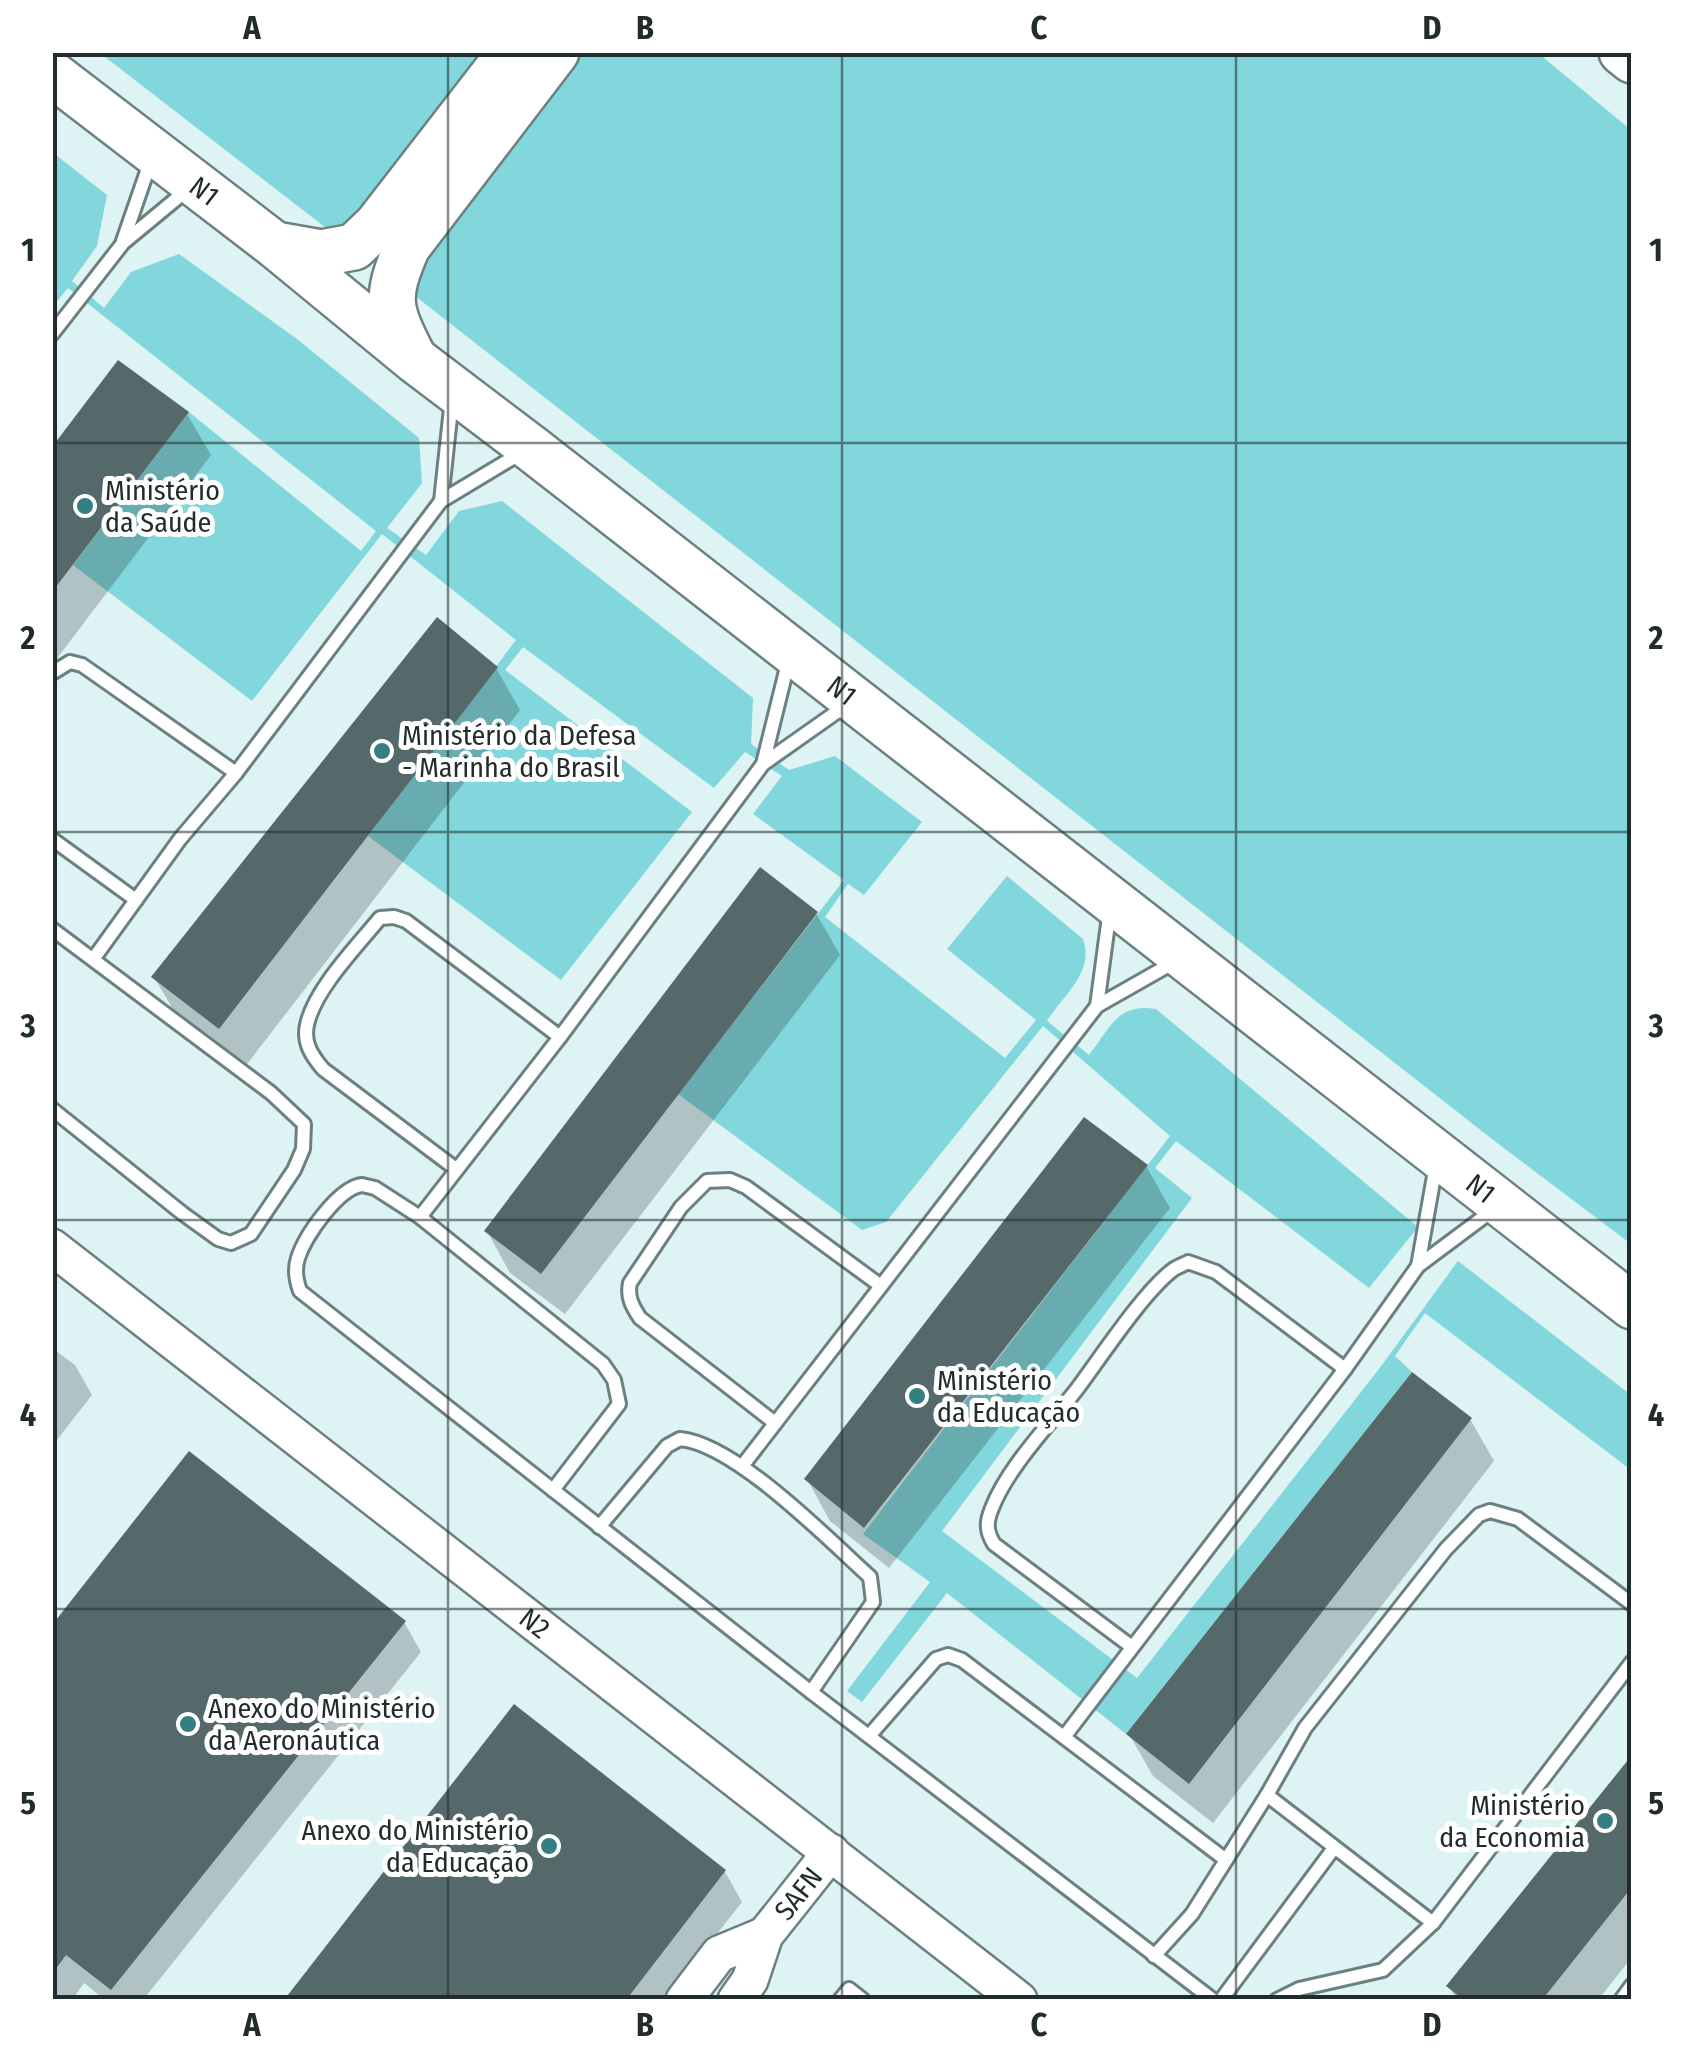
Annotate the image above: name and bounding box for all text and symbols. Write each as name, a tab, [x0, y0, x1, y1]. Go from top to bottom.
text: A	[242, 9, 261, 47]
text: B	[636, 9, 654, 47]
text: C	[1031, 9, 1048, 47]
text: D	[1422, 9, 1442, 47]
street label: N1	[183, 170, 225, 213]
text: 1	[21, 231, 35, 269]
text: 1	[1649, 231, 1663, 269]
place label: Ministério da Saúde	[105, 474, 220, 539]
marker: Ministério da Saúde	[74, 495, 96, 517]
text: 2	[20, 619, 36, 657]
text: 2	[1648, 619, 1664, 657]
street label: N1	[820, 669, 863, 712]
place label: Ministério da Defesa - Marinha do Brasil	[402, 719, 636, 784]
marker: Ministério da Defesa - Marinha do Brasil	[371, 740, 393, 762]
text: 3	[19, 1007, 36, 1045]
text: 3	[1647, 1007, 1664, 1045]
street label: N1	[1459, 1167, 1502, 1210]
place label: Ministério da Educação	[937, 1364, 1080, 1429]
marker: Ministério da Educação	[906, 1385, 928, 1407]
text: 4	[20, 1396, 36, 1434]
text: 4	[1648, 1396, 1664, 1434]
street label: N2	[513, 1601, 556, 1645]
place label: Anexo do Ministério da Aeronáutica	[208, 1692, 436, 1757]
marker: Anexo do Ministério da Aeronáutica	[177, 1713, 199, 1735]
text: 5	[20, 1784, 36, 1822]
text: 5	[1648, 1784, 1664, 1822]
place label: Ministério da Economia	[1439, 1789, 1585, 1854]
marker: Ministério da Economia	[1594, 1810, 1616, 1832]
place label: Anexo do Ministério da Educação	[301, 1814, 529, 1879]
marker: Anexo do Ministério da Educação	[538, 1835, 560, 1857]
street label: SAFN	[768, 1861, 829, 1927]
text: A	[242, 2006, 261, 2044]
text: B	[636, 2006, 654, 2044]
text: C	[1031, 2006, 1048, 2044]
text: D	[1422, 2006, 1442, 2044]

